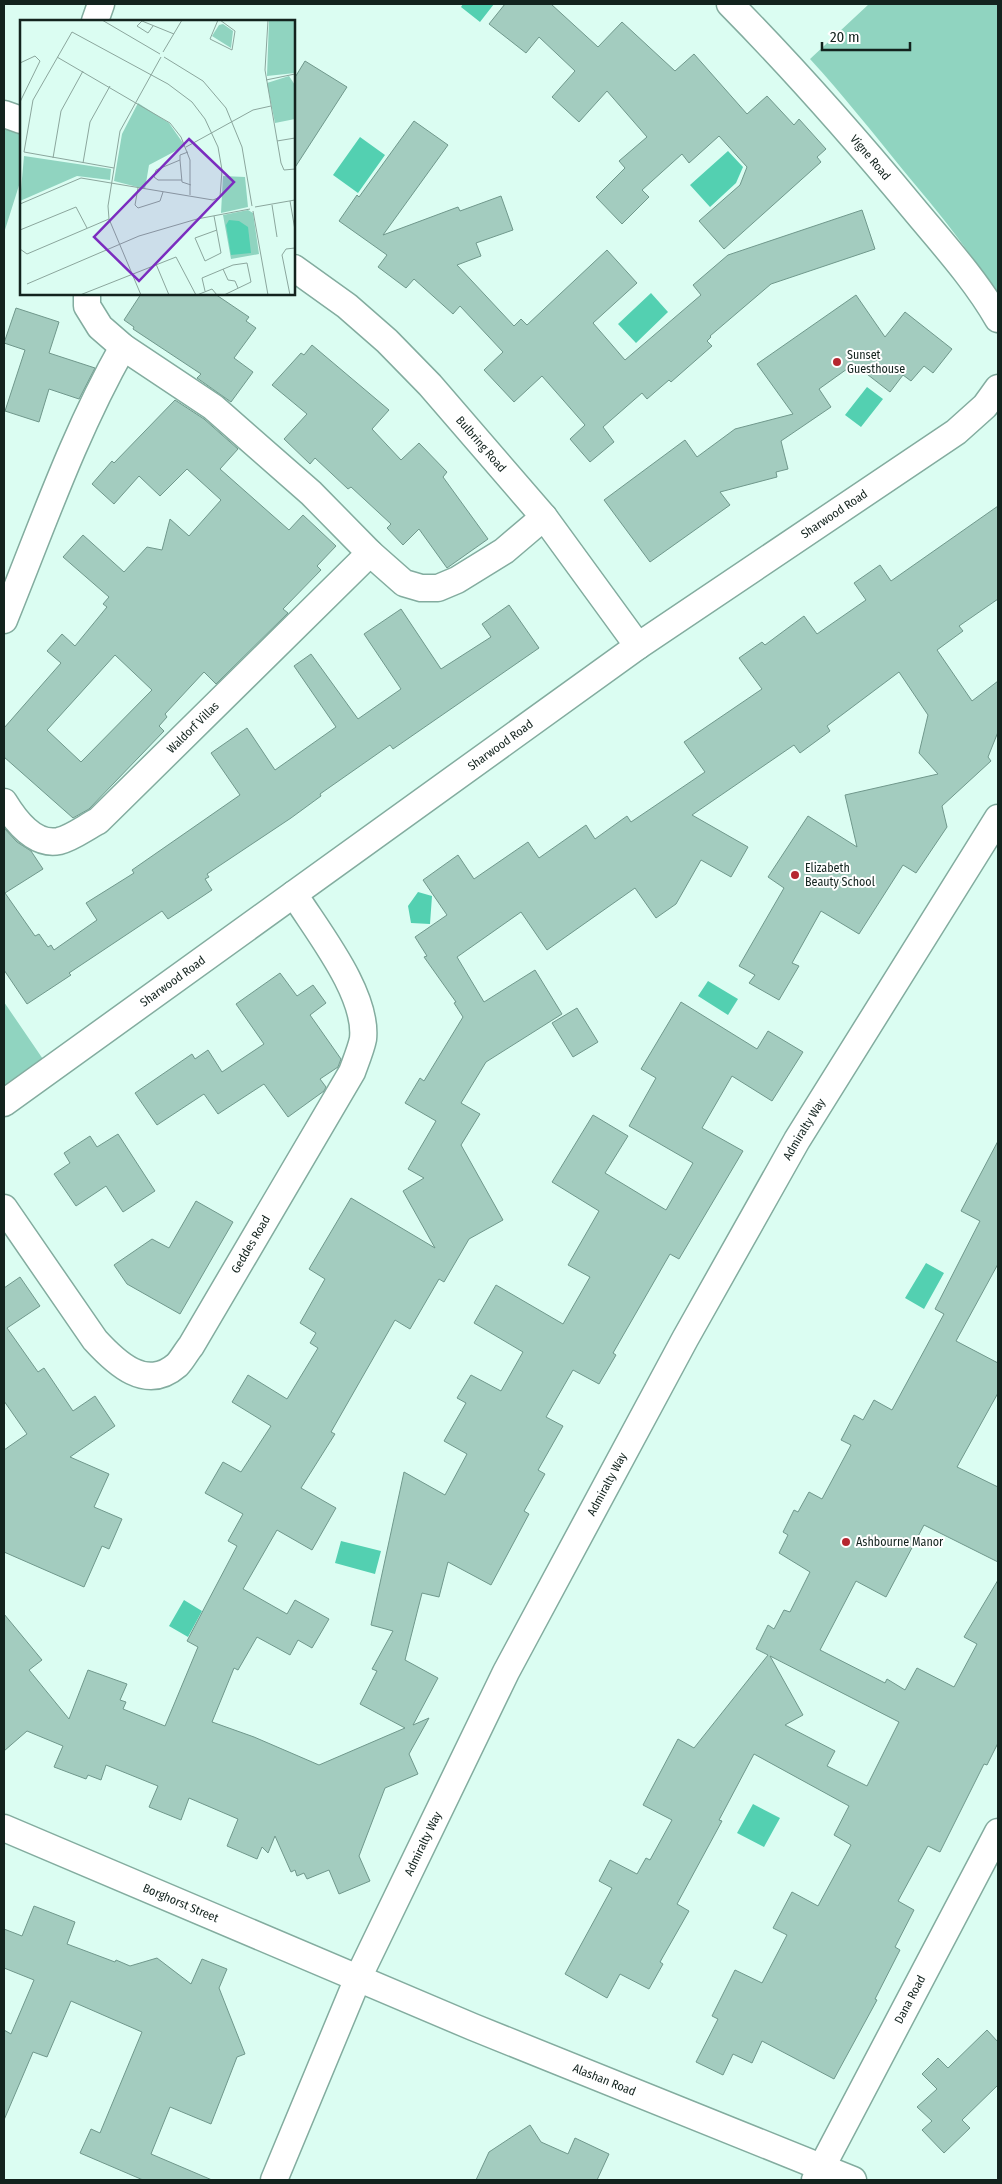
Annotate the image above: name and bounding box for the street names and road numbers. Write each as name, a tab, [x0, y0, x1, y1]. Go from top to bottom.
street label: Vigne Road	[847, 132, 893, 183]
street label: Bulbring Road	[453, 413, 509, 475]
street label: Sharwood Road	[798, 487, 870, 541]
street label: Waldorf Villas	[164, 699, 222, 756]
street label: Sharwood Road	[465, 717, 536, 773]
street label: Sharwood Road	[137, 953, 208, 1010]
street label: Admiralty Way	[780, 1095, 829, 1162]
street label: Geddes Road	[228, 1213, 273, 1276]
street label: Admiralty Way	[584, 1450, 630, 1518]
street label: Admiralty Way	[402, 1809, 445, 1878]
street label: Borghorst Street	[141, 1881, 221, 1925]
street label: Dana Road	[891, 1973, 928, 2026]
street label: Alashan Road	[571, 2061, 638, 2099]

